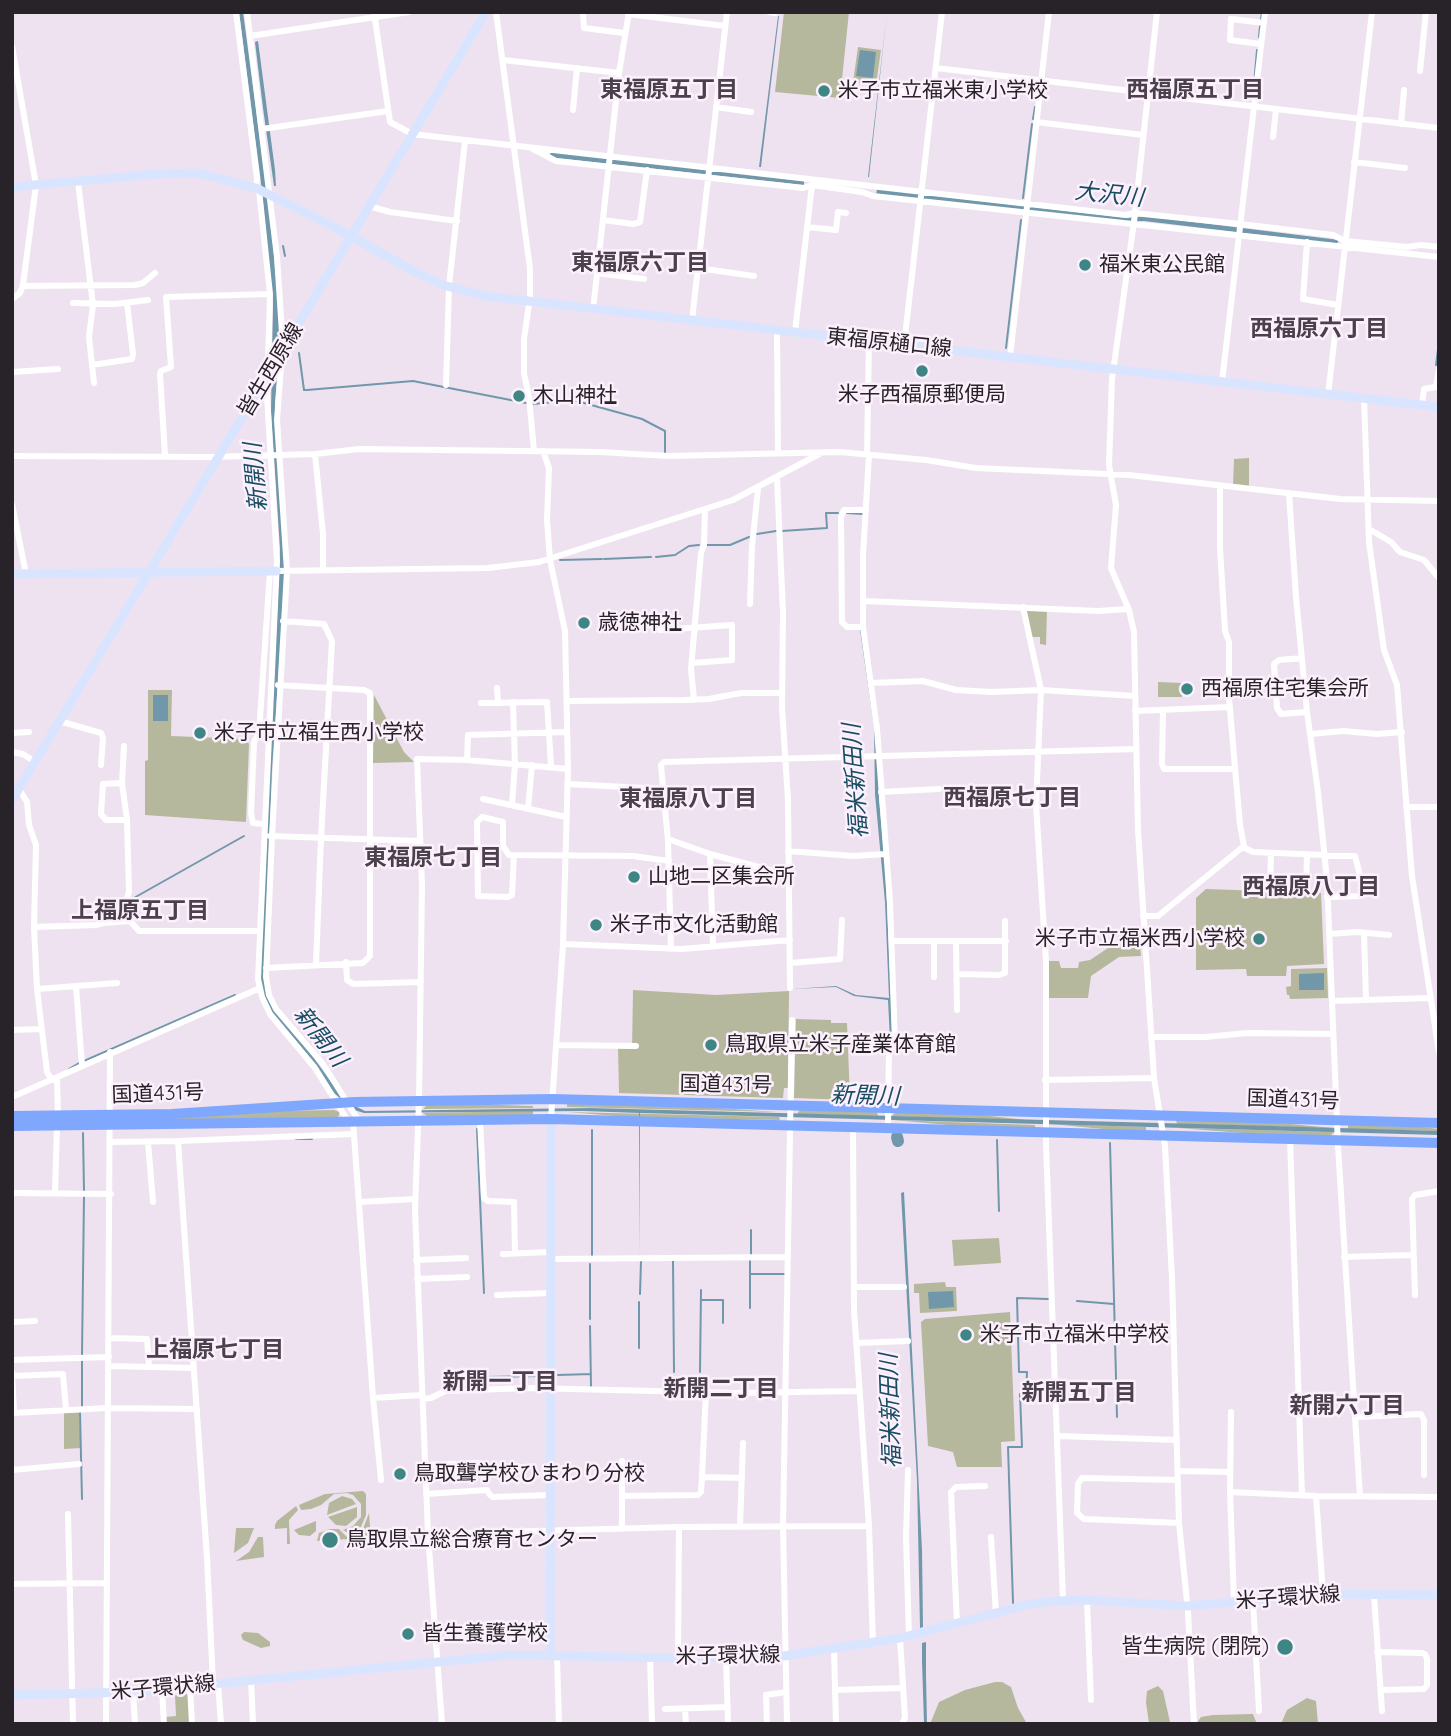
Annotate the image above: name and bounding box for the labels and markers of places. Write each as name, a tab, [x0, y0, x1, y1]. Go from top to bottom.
place label: 米子市立福米東小学校	[838, 78, 1048, 104]
marker: 米子市立福米東小学校	[816, 83, 832, 99]
place label: 福米東公民館	[1099, 252, 1225, 278]
marker: 福米東公民館	[1077, 257, 1093, 273]
marker: 米子西福原郵便局	[914, 363, 930, 379]
place label: 米子西福原郵便局	[838, 382, 1006, 408]
place label: 木山神社	[533, 383, 617, 409]
marker: 木山神社	[511, 388, 527, 404]
place label: 歳徳神社	[598, 610, 682, 636]
marker: 歳徳神社	[576, 615, 592, 631]
place label: 西福原住宅集会所	[1201, 676, 1369, 702]
marker: 西福原住宅集会所	[1179, 681, 1195, 697]
place label: 米子市立福生西小学校	[214, 720, 424, 746]
marker: 米子市立福生西小学校	[192, 725, 208, 741]
place label: 山地二区集会所	[648, 864, 795, 890]
marker: 山地二区集会所	[626, 869, 642, 885]
place label: 米子市文化活動館	[610, 912, 778, 938]
marker: 米子市文化活動館	[588, 917, 604, 933]
place label: 米子市立福米西小学校	[1035, 926, 1245, 952]
marker: 米子市立福米西小学校	[1251, 931, 1267, 947]
place label: 鳥取県立米子産業体育館	[725, 1032, 956, 1058]
marker: 鳥取県立米子産業体育館	[703, 1037, 719, 1053]
place label: 米子市立福米中学校	[980, 1322, 1169, 1348]
marker: 米子市立福米中学校	[958, 1327, 974, 1343]
place label: 鳥取聾学校ひまわり分校	[414, 1461, 645, 1487]
marker: 鳥取聾学校ひまわり分校	[392, 1466, 408, 1482]
place label: 鳥取県立総合療育センター	[346, 1527, 598, 1553]
marker: 鳥取県立総合療育センター	[320, 1530, 340, 1550]
place label: 皆生養護学校	[422, 1621, 548, 1647]
marker: 皆生養護学校	[400, 1626, 416, 1642]
place label: 皆生病院 (閉院)	[1122, 1634, 1269, 1660]
marker: 皆生病院 (閉院)	[1275, 1637, 1295, 1657]

